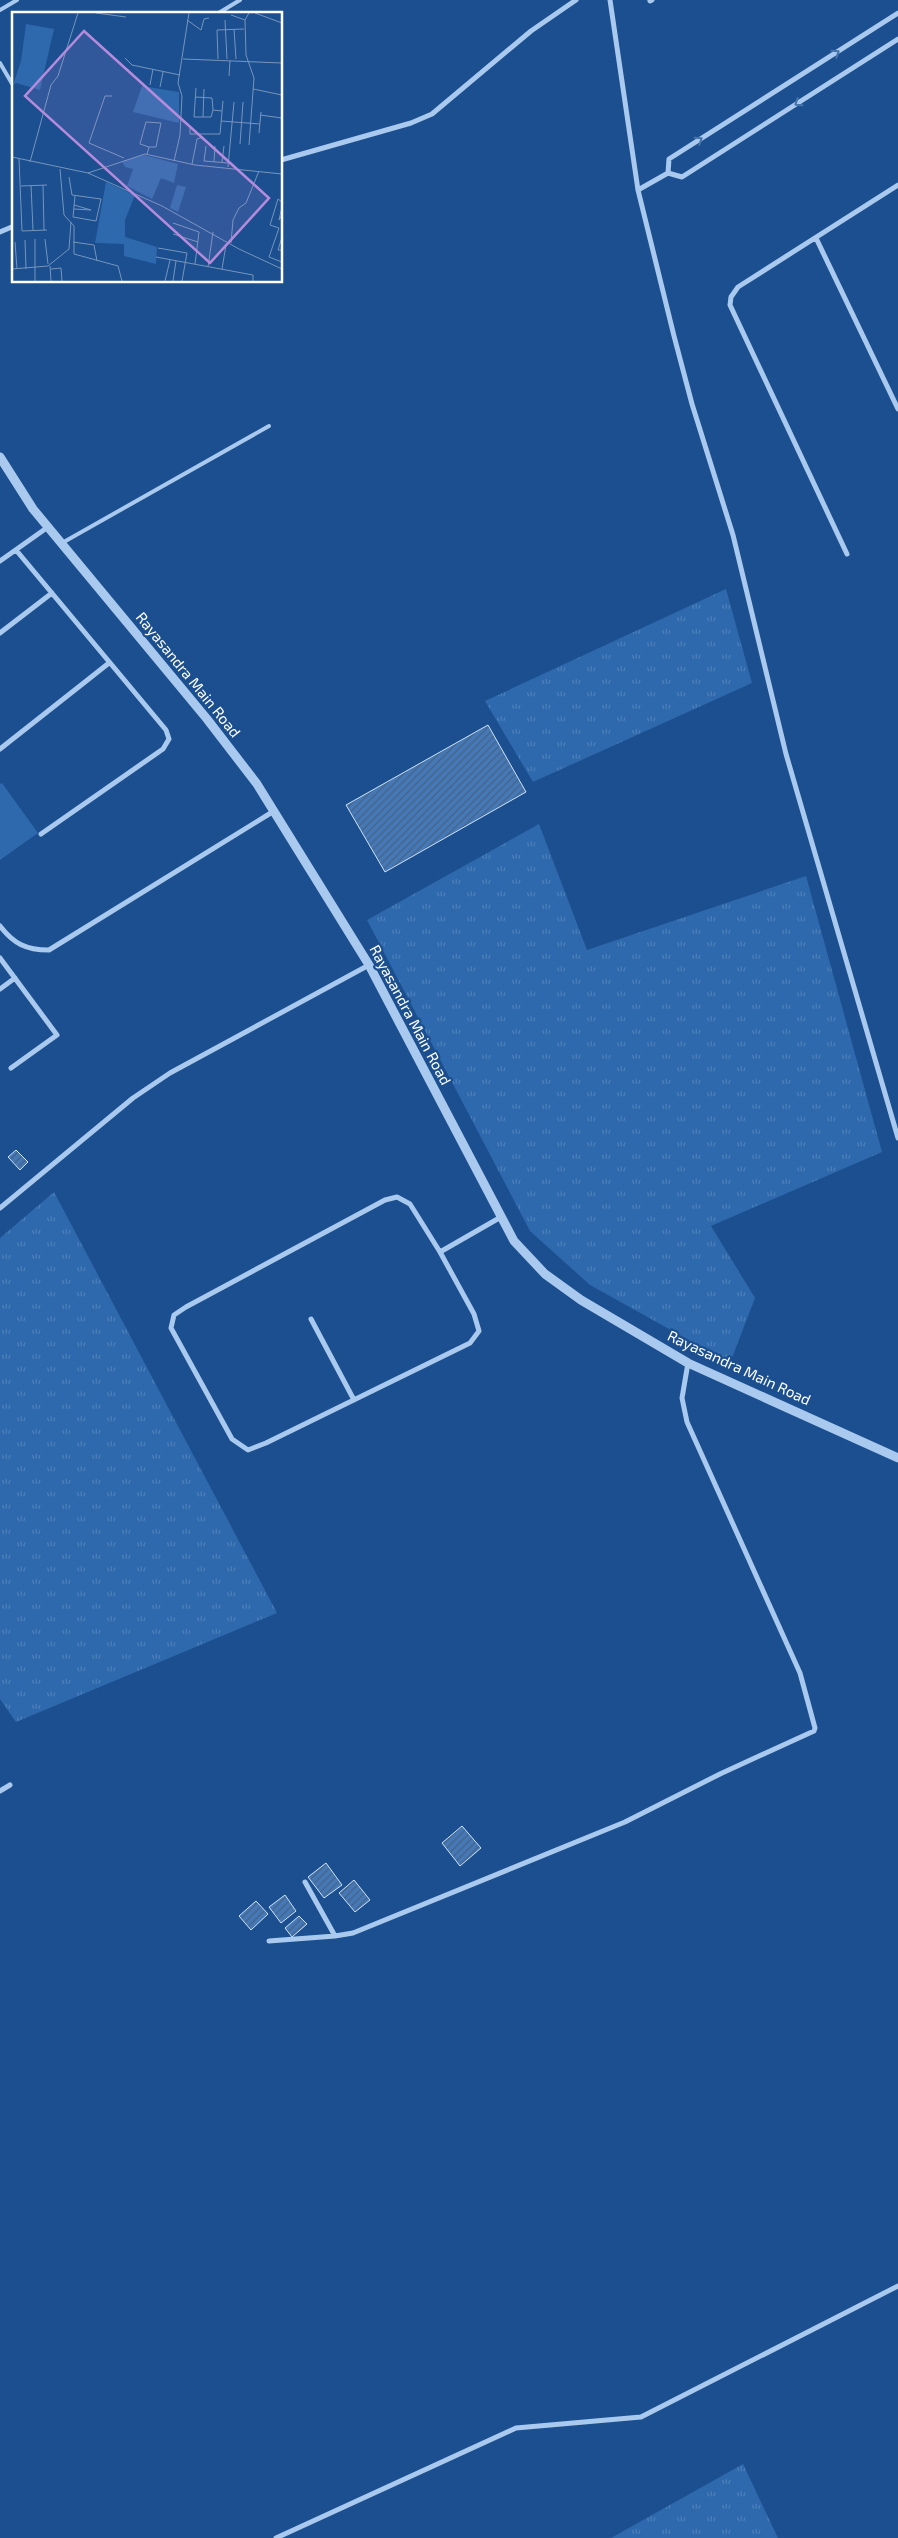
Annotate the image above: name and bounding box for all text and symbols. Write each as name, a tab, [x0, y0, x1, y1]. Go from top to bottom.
inset map	[12, 12, 282, 282]
one-way arrow	[830, 50, 839, 59]
one-way arrow	[794, 97, 803, 107]
one-way arrow	[693, 137, 702, 147]
street label: Rayasandra Main Road	[133, 608, 245, 741]
street label: Rayasandra Main Road	[366, 941, 455, 1088]
street label: Rayasandra Main Road	[665, 1326, 814, 1408]

